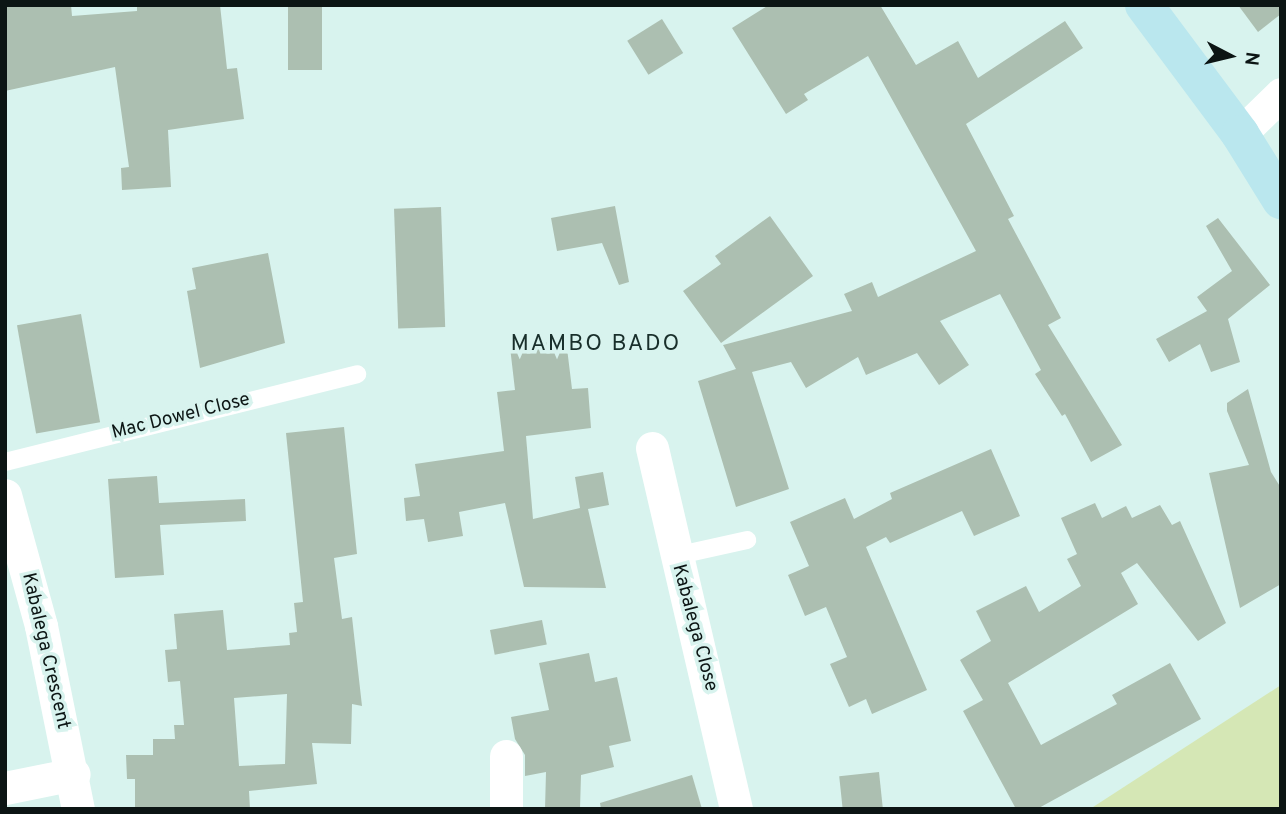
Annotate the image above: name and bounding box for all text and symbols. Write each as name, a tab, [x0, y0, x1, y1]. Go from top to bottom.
north arrow	[1195, 21, 1265, 91]
text: N	[1238, 50, 1264, 67]
district label: MAMBO BADO	[512, 331, 680, 359]
street label: Mac Dowel Close	[109, 389, 253, 445]
street label: Kabalega Close	[666, 562, 722, 694]
street label: Kabalega Crescent	[16, 571, 74, 731]

